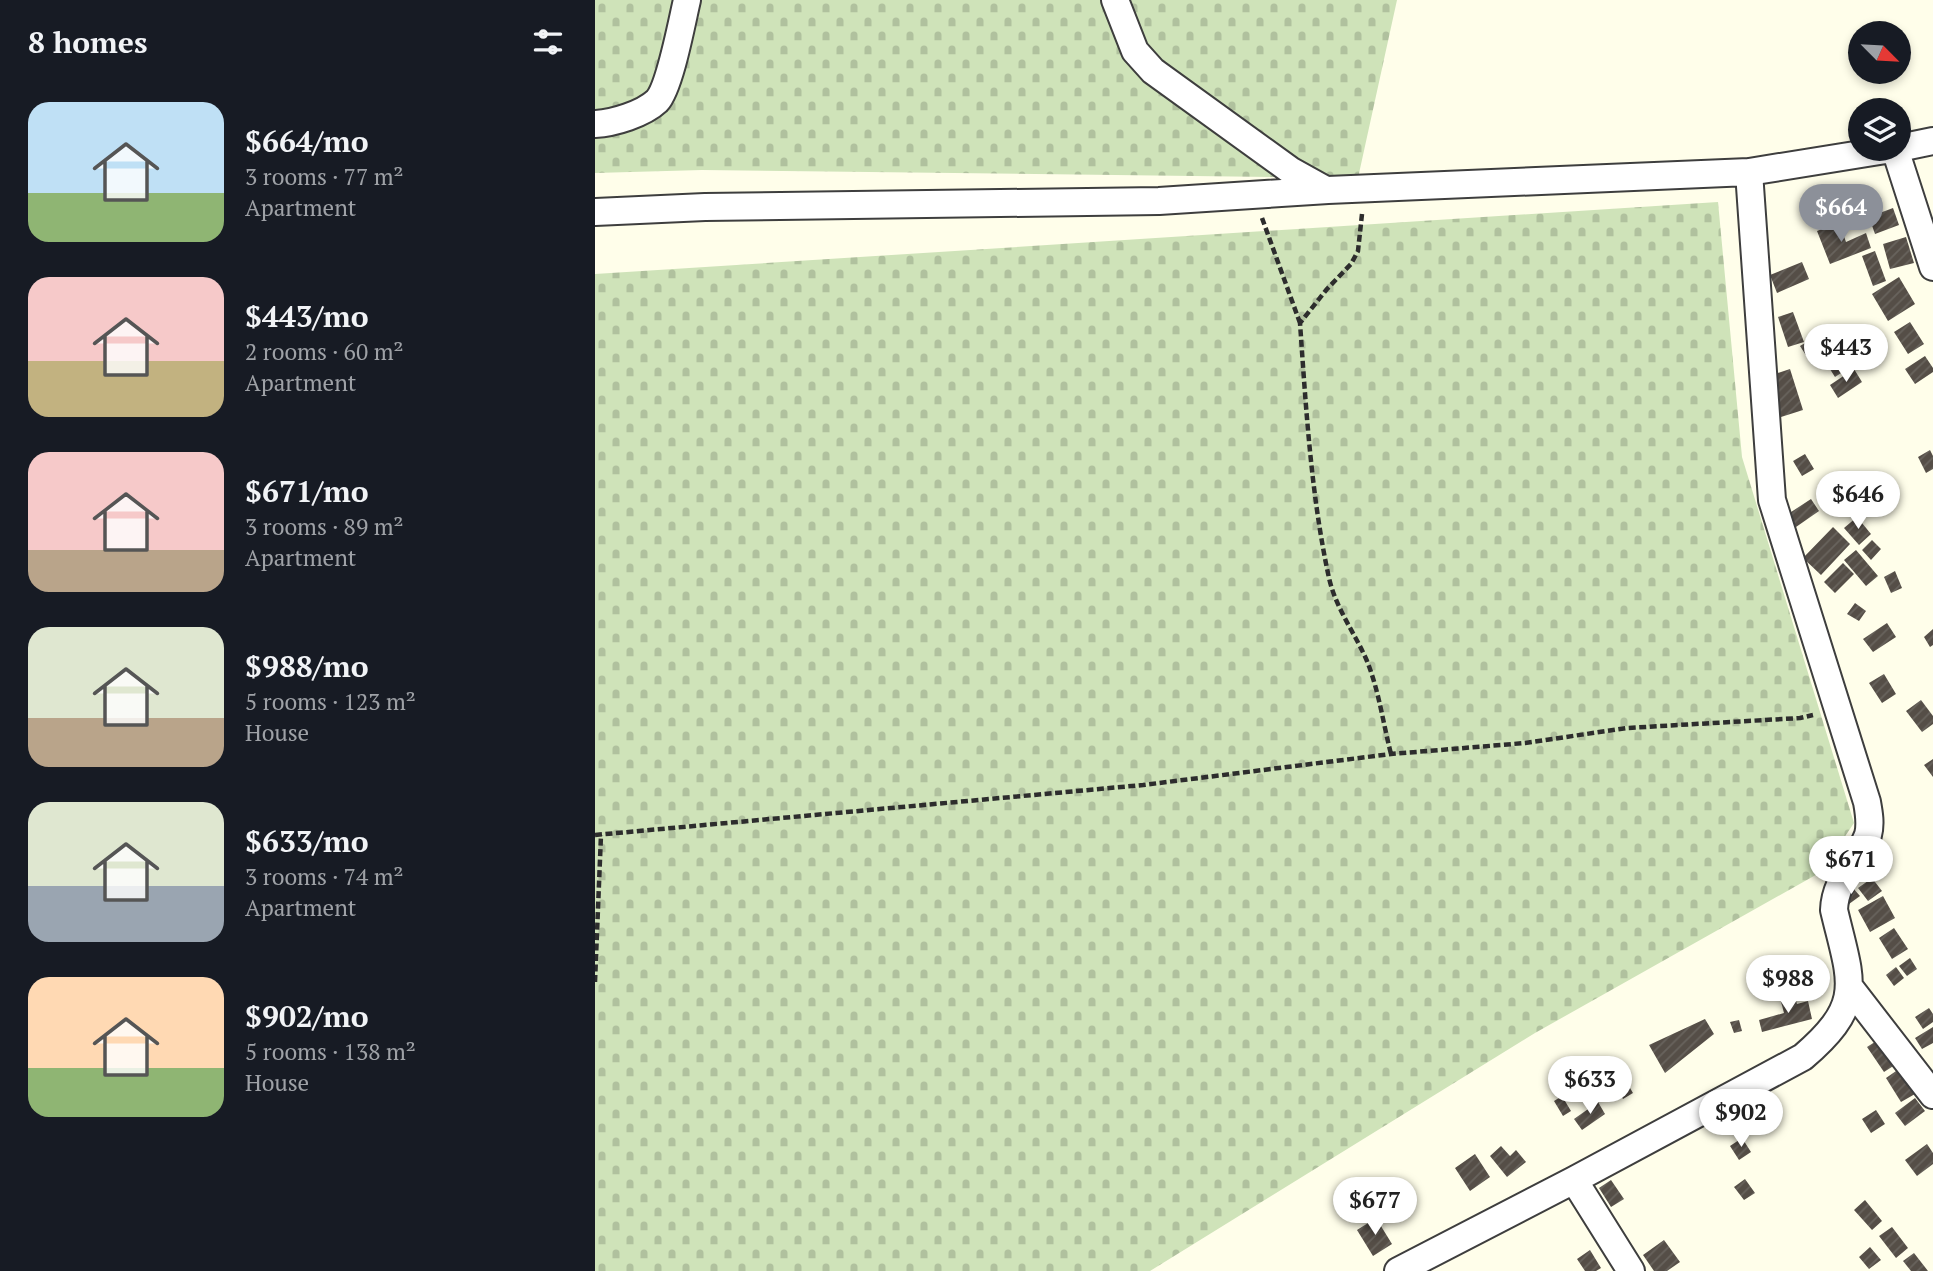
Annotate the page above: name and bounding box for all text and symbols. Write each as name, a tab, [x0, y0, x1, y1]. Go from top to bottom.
north arrow	[1848, 21, 1911, 84]
map controls	[1848, 21, 1911, 161]
text: 8 homes	[28, 22, 147, 62]
icon: filters	[529, 23, 567, 61]
button: layers	[1848, 98, 1911, 161]
text: $664/mo	[245, 121, 369, 161]
icon: home	[84, 130, 168, 214]
text: 3 rooms · 77 m²	[245, 161, 404, 192]
pin: $664	[1800, 184, 1882, 244]
text: $664	[1815, 191, 1867, 222]
text: Apartment	[245, 192, 356, 223]
text: $443/mo	[245, 296, 369, 336]
icon: home	[84, 305, 168, 389]
pin: $443	[1805, 324, 1887, 384]
text: $443	[1820, 331, 1872, 362]
text: 2 rooms · 60 m²	[245, 336, 404, 367]
text: Apartment	[245, 367, 356, 398]
text: $671/mo	[245, 471, 369, 511]
pin: $646	[1817, 472, 1899, 531]
text: $646	[1832, 478, 1884, 509]
icon: home	[84, 480, 168, 564]
text: 3 rooms · 89 m²	[245, 511, 404, 542]
text: Apartment	[245, 542, 356, 573]
text: $988/mo	[245, 646, 369, 686]
icon: home	[84, 655, 168, 739]
text: 5 rooms · 123 m²	[245, 686, 416, 717]
text: House	[245, 717, 309, 748]
text: $633/mo	[245, 821, 369, 861]
icon: home	[84, 830, 168, 914]
pin: $671	[1810, 836, 1892, 896]
text: $671	[1825, 843, 1877, 874]
text: 3 rooms · 74 m²	[245, 861, 404, 892]
text: Apartment	[245, 892, 356, 923]
pin: $988	[1747, 956, 1829, 1015]
text: $988	[1762, 962, 1814, 993]
text: $902/mo	[245, 996, 369, 1036]
icon: home	[84, 1005, 168, 1089]
text: 5 rooms · 138 m²	[245, 1036, 416, 1067]
pin: $633	[1549, 1056, 1631, 1116]
text: $633	[1564, 1063, 1616, 1094]
text: House	[245, 1067, 309, 1098]
pin: $902	[1700, 1090, 1782, 1149]
text: $902	[1715, 1096, 1767, 1127]
pin: $677	[1334, 1178, 1416, 1237]
text: $677	[1349, 1184, 1401, 1215]

